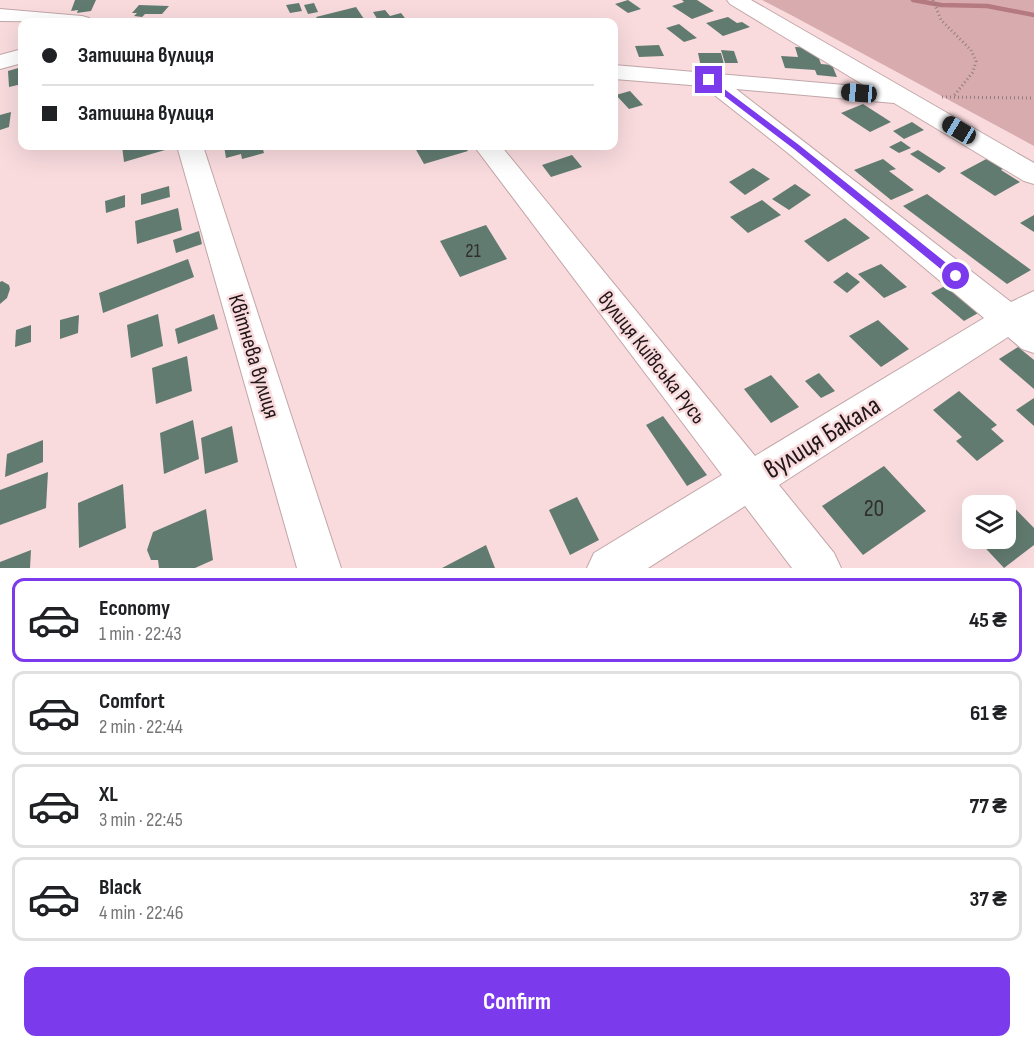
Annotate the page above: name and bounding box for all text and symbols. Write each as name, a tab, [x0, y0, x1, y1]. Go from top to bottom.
text: Затишна вулиця	[78, 42, 214, 69]
route end	[695, 66, 722, 93]
car	[840, 82, 878, 104]
text: Затишна вулиця	[78, 100, 214, 127]
car	[939, 113, 979, 147]
house number: 21	[465, 239, 481, 263]
route start	[942, 262, 969, 289]
street label: вулиця Київська Русь	[592, 286, 712, 430]
street label: Квітнева вулиця	[222, 291, 285, 422]
street label: вулиця Бакала	[758, 390, 887, 486]
house number: 20	[864, 494, 884, 523]
map controls	[962, 495, 1016, 549]
button: layers	[962, 495, 1016, 549]
icon: car	[27, 593, 81, 647]
text: Economy	[99, 595, 170, 622]
text: 45 ₴	[969, 607, 1007, 634]
text: 1 min · 22:43	[99, 622, 182, 646]
icon: car	[27, 686, 81, 740]
text: Comfort	[99, 688, 165, 715]
text: 61 ₴	[970, 700, 1007, 727]
text: 2 min · 22:44	[99, 715, 183, 739]
icon: car	[27, 779, 81, 833]
text: XL	[99, 781, 118, 808]
text: 77 ₴	[970, 793, 1007, 820]
text: 3 min · 22:45	[99, 808, 183, 832]
icon: car	[27, 872, 81, 926]
text: Black	[99, 874, 141, 901]
text: 37 ₴	[969, 886, 1007, 913]
text: 4 min · 22:46	[99, 901, 183, 925]
button: Confirm	[24, 967, 1010, 1036]

